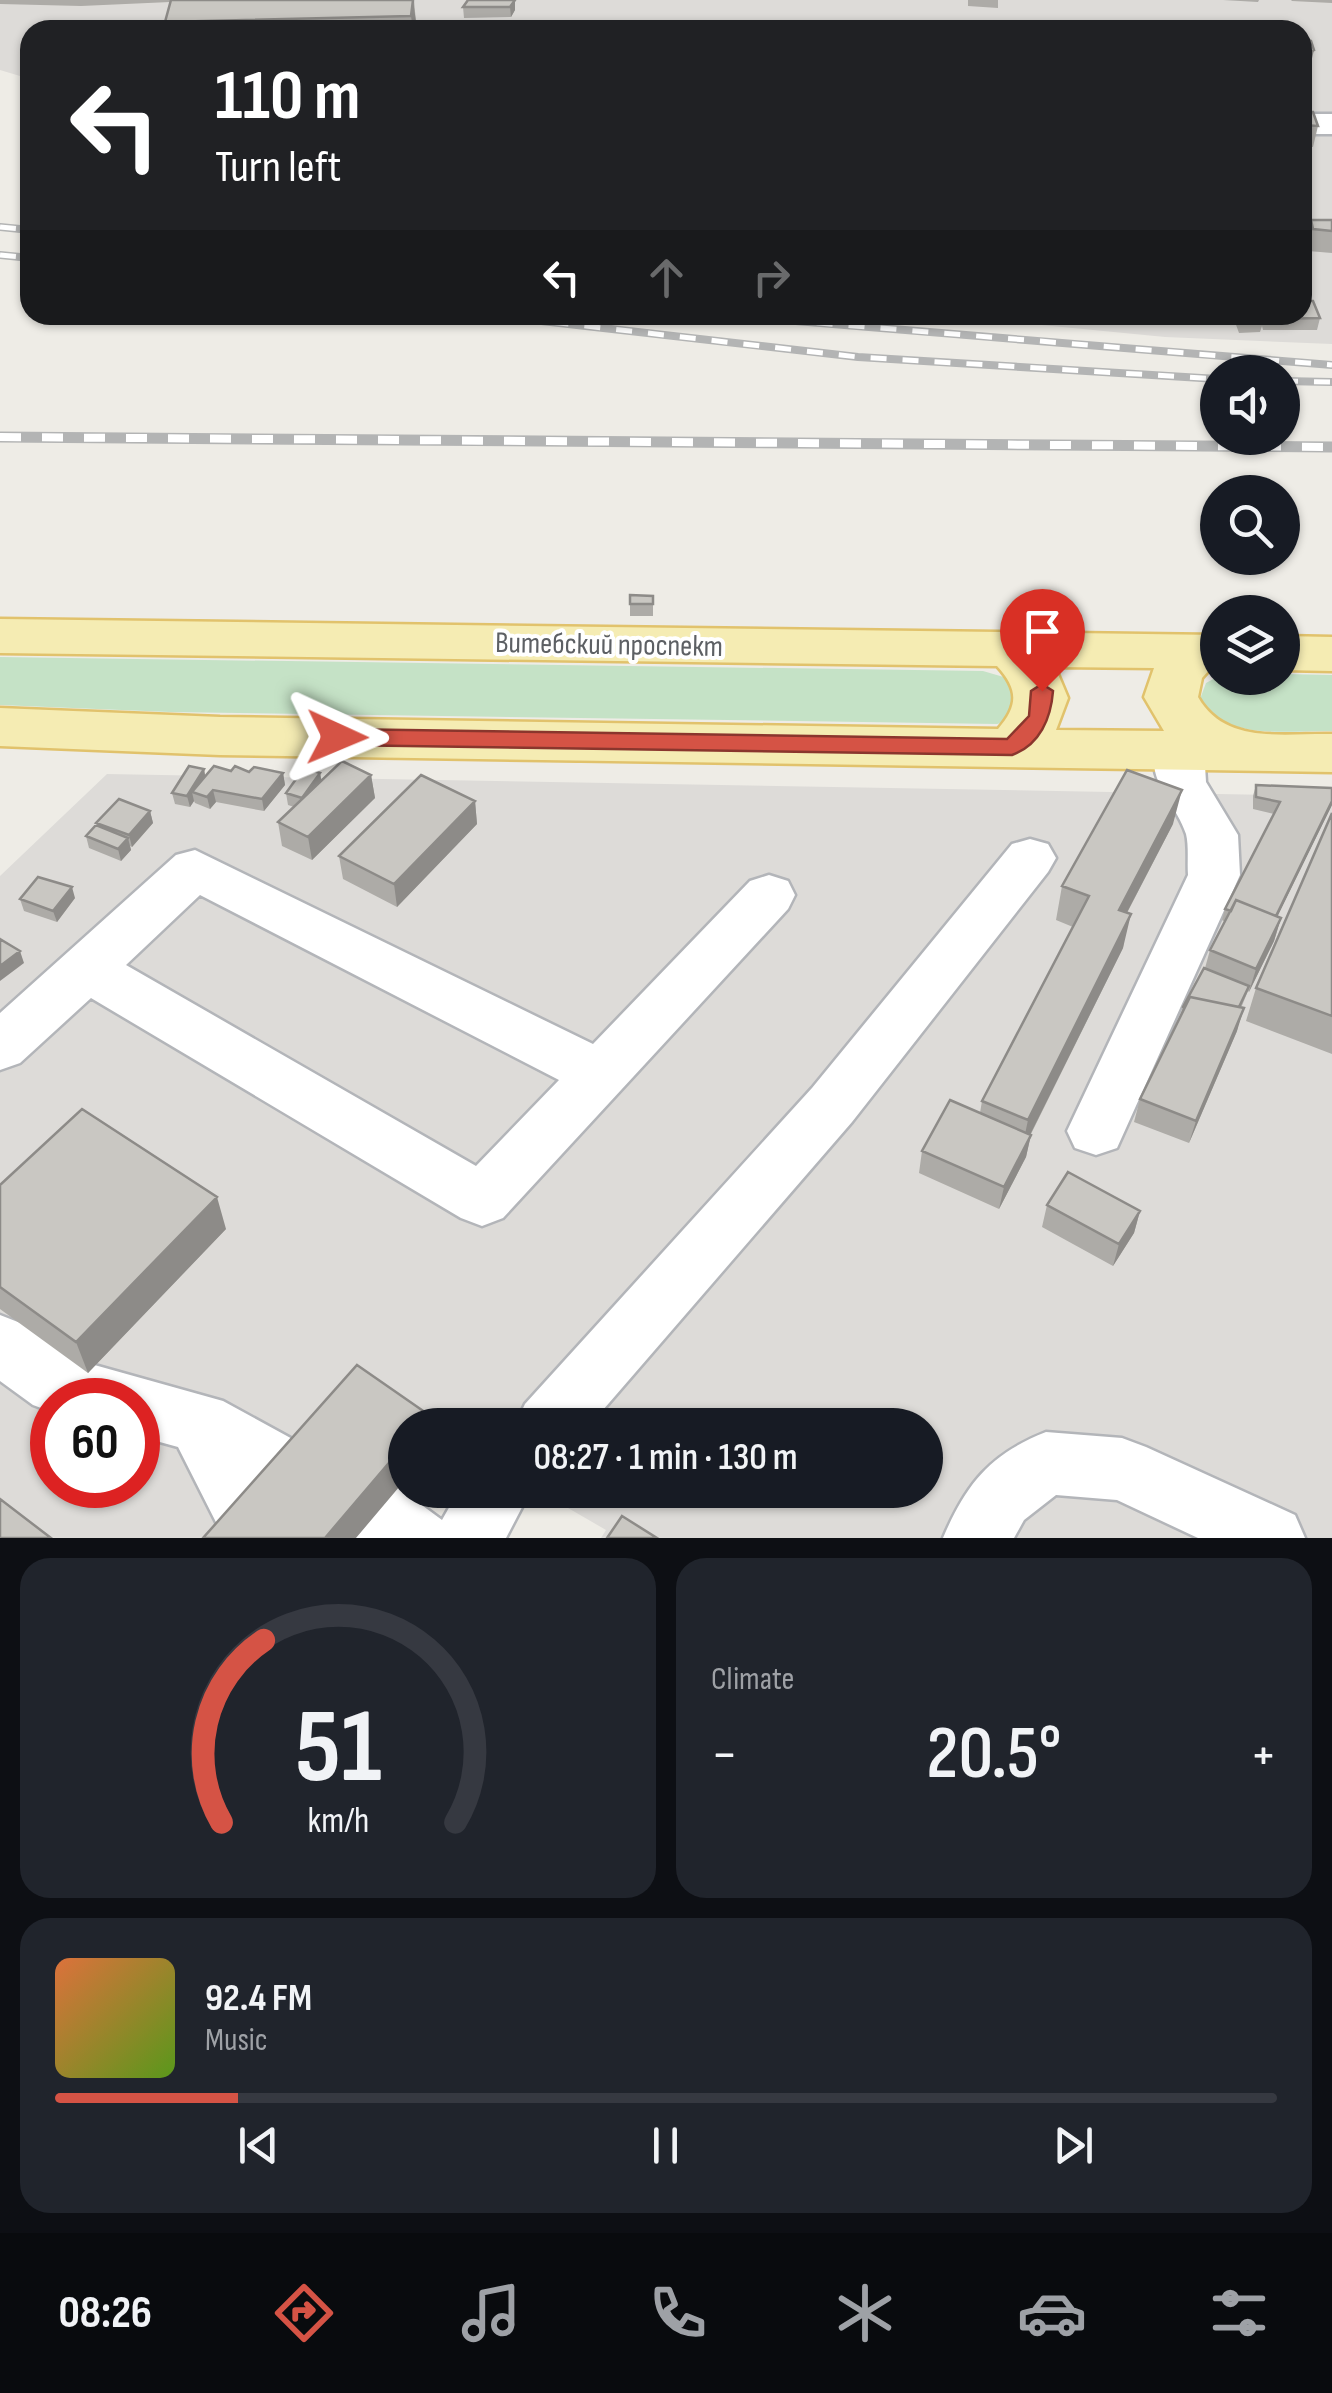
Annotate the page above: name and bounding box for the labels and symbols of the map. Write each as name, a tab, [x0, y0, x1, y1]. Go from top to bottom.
pin	[1000, 589, 1085, 692]
street label: Витебский проспект	[495, 625, 723, 665]
position arrow	[285, 685, 389, 789]
speed limit sign: 60	[30, 1378, 160, 1508]

